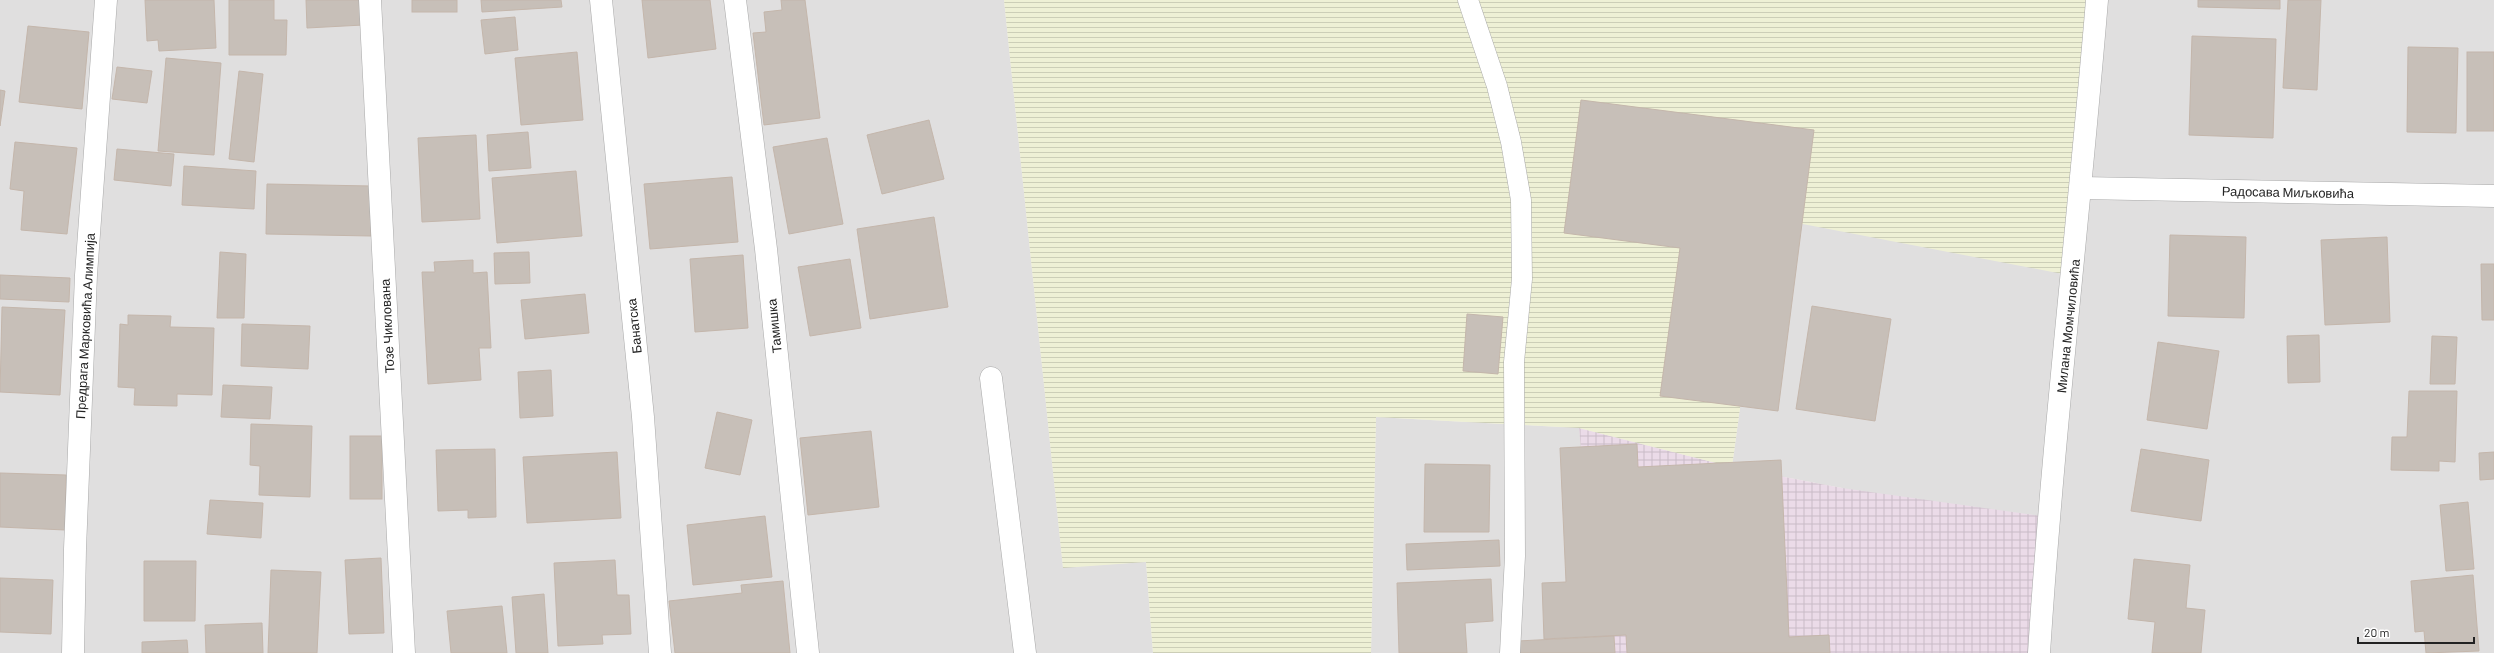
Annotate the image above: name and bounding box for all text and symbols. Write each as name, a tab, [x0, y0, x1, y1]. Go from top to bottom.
street label: Радосава Миљковића	[2222, 183, 2355, 201]
street label: Предрага Марковића Алимпија	[72, 232, 98, 420]
street label: Милана Момчиловића	[2053, 257, 2083, 394]
street label: Тозе Чиклована	[376, 277, 397, 374]
street label: Банатска	[623, 297, 645, 354]
street label: Тамишка	[763, 297, 785, 354]
scale bar	[2358, 619, 2474, 645]
text: 20 m	[2364, 625, 2390, 639]

